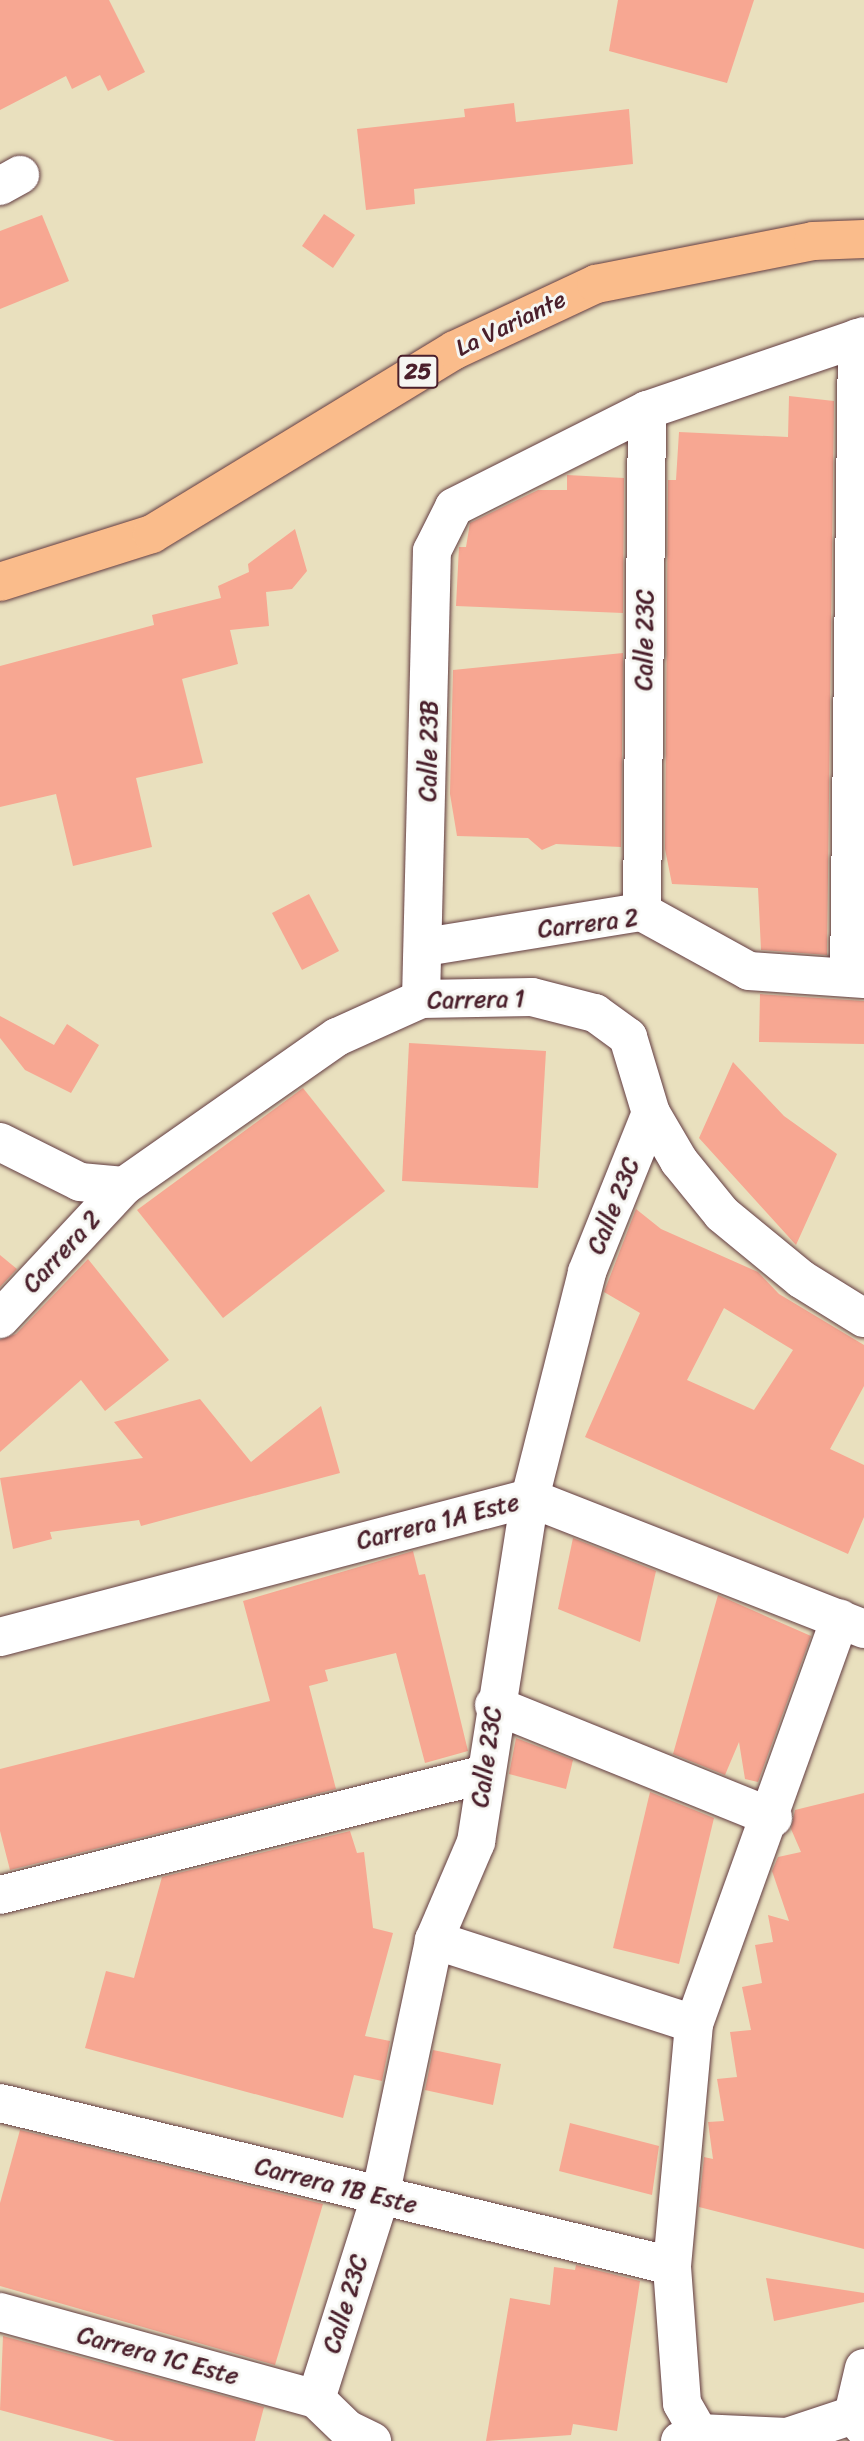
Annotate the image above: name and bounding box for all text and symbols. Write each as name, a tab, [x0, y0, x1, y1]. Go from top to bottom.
street label: La Variante	[452, 285, 570, 363]
road number: 25	[397, 352, 439, 392]
street label: Calle 23C	[630, 589, 660, 691]
street label: Calle 23B	[414, 700, 444, 802]
street label: Carrera 2	[536, 904, 640, 944]
street label: Carrera 1	[427, 985, 525, 1015]
street label: Calle 23C	[582, 1154, 646, 1258]
street label: Carrera 2	[17, 1205, 107, 1299]
street label: Carrera 1A Este	[354, 1488, 522, 1556]
street label: Calle 23C	[466, 1705, 508, 1809]
street label: Carrera 1B Este	[252, 2152, 420, 2220]
street label: Calle 23C	[317, 2251, 375, 2357]
street label: Carrera 1C Este	[74, 2321, 242, 2391]

